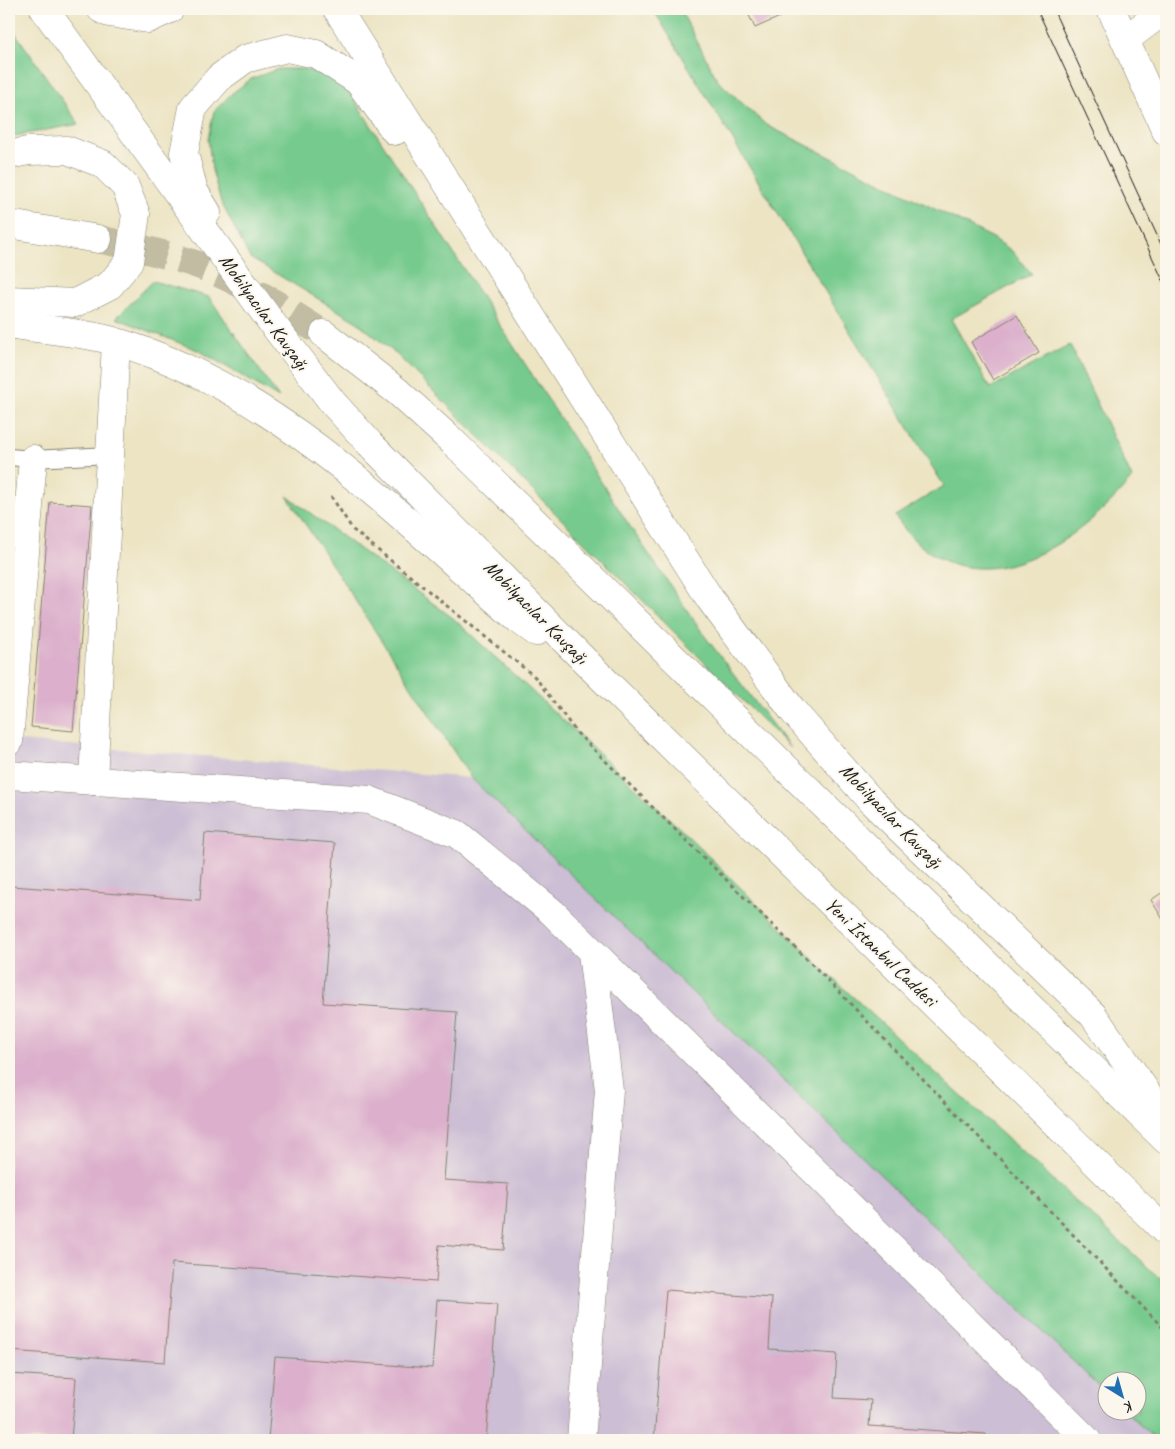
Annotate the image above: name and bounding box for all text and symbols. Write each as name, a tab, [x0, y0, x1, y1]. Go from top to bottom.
street label: Mobilyacılar Kavşağı	[213, 249, 315, 376]
street label: Mobilyacılar Kavşağı	[478, 554, 594, 670]
street label: Mobilyacılar Kavşağı	[834, 758, 949, 875]
street label: Yeni İstanbul Caddesi	[819, 892, 944, 1014]
north arrow	[1098, 1372, 1148, 1422]
text: K	[1119, 1397, 1137, 1417]

